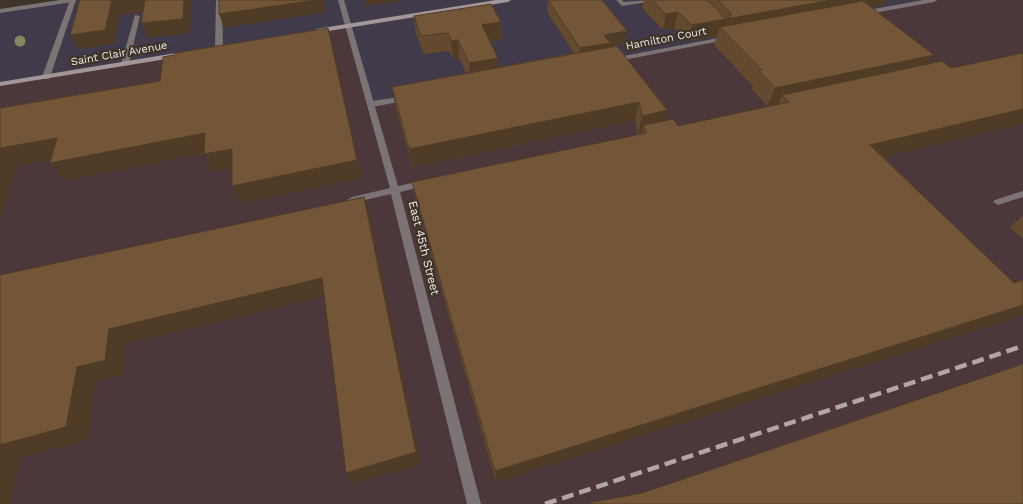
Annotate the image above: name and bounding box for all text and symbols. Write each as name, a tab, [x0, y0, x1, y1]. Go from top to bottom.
street label: Hamilton Court	[624, 24, 708, 53]
street label: Saint Clair Avenue	[70, 39, 168, 68]
street label: East 45th Street	[405, 199, 443, 297]

